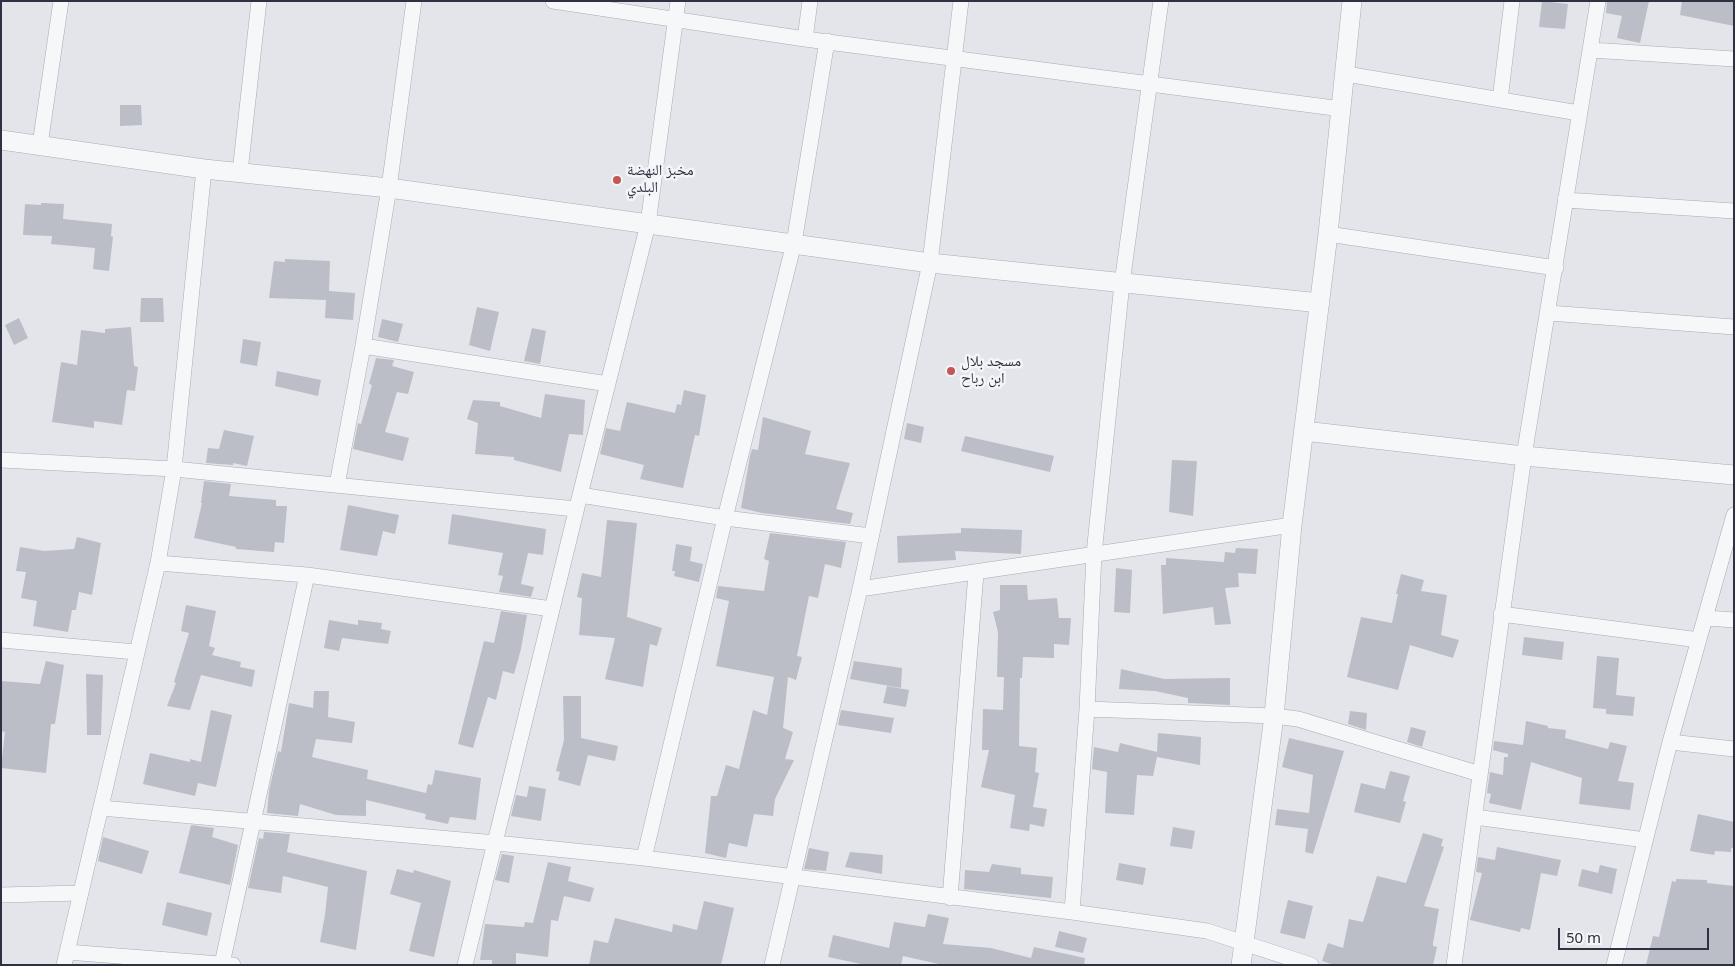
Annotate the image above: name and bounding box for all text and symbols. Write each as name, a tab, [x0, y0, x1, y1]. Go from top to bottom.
place label: مخبز النهضة البلدي	[627, 162, 693, 197]
marker: مخبز النهضة البلدي	[611, 174, 623, 186]
place label: مسجد بلال ابن رباح	[961, 353, 1021, 388]
marker: مسجد بلال ابن رباح	[945, 365, 957, 377]
scale bar	[1560, 918, 1711, 950]
text: 50 m	[1566, 927, 1601, 947]

